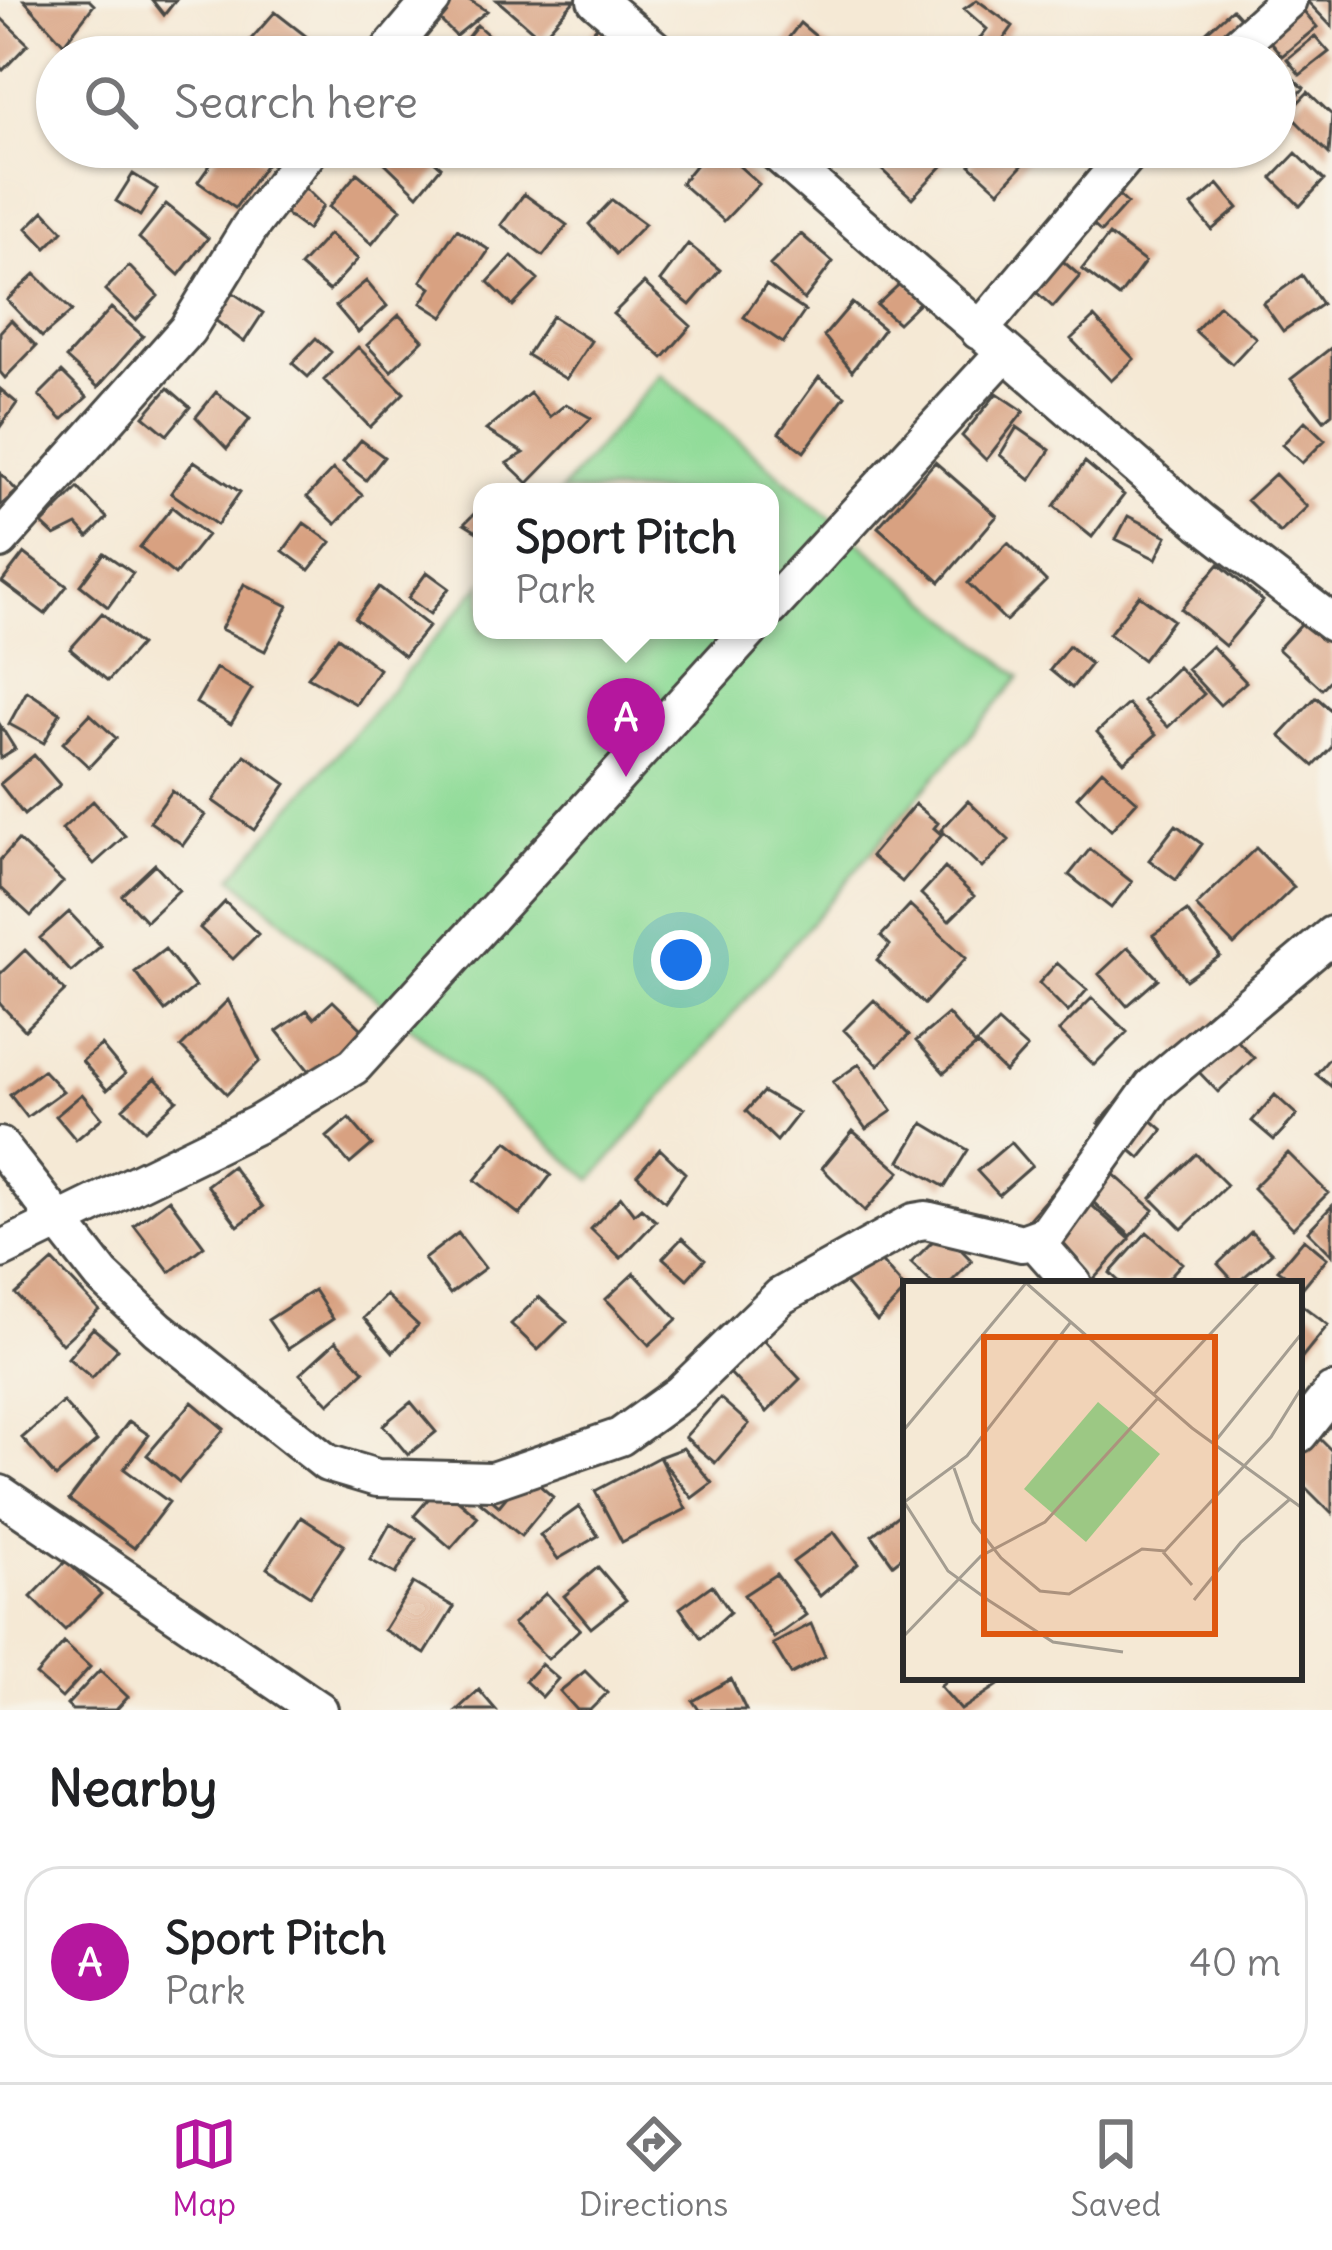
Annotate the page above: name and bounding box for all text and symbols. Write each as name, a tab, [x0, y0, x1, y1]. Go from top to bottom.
search box	[36, 36, 1296, 168]
icon: search	[78, 69, 144, 135]
text: Search here	[174, 74, 418, 130]
popup	[473, 483, 779, 639]
text: Sport Pitch	[515, 509, 737, 565]
text: Park	[515, 565, 596, 614]
pin: A	[587, 678, 665, 777]
your location	[651, 930, 711, 990]
inset map	[903, 1281, 1302, 1680]
text: Nearby	[48, 1756, 217, 1820]
text: Sport Pitch	[165, 1910, 386, 1966]
text: A	[77, 1938, 103, 1987]
text: 40 m	[1189, 1938, 1281, 1987]
text: Park	[165, 1966, 246, 2015]
tab: Map	[171, 2111, 237, 2225]
tab: Directions	[579, 2111, 728, 2225]
tab: Saved	[1071, 2111, 1161, 2225]

